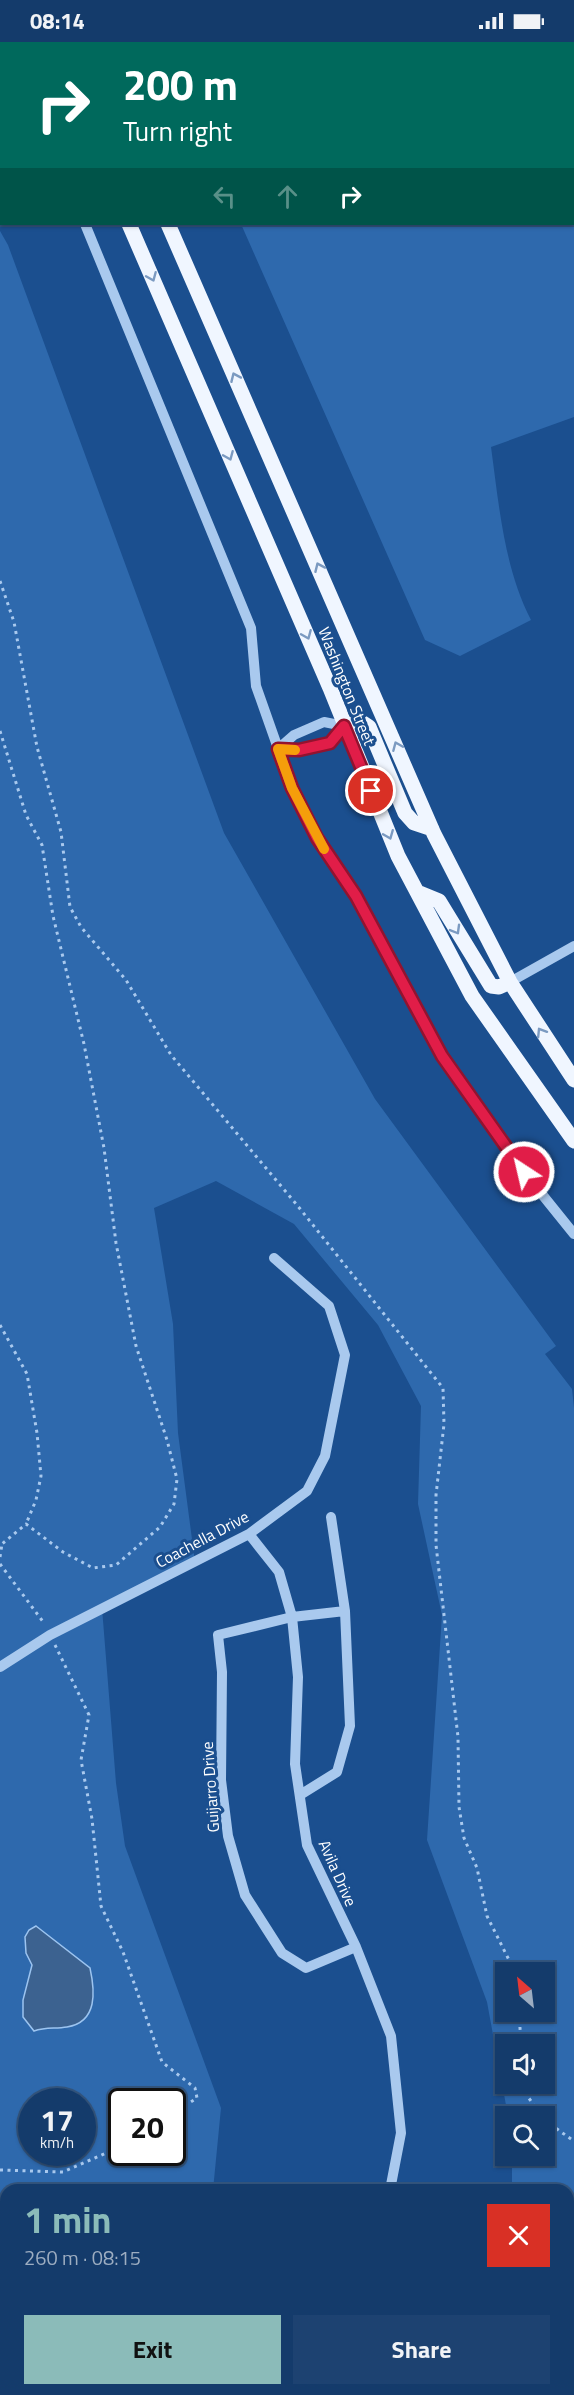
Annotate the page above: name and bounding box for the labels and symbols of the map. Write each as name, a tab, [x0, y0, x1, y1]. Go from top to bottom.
one-way arrow	[145, 271, 157, 282]
one-way arrow	[230, 373, 242, 384]
one-way arrow	[222, 450, 234, 461]
one-way arrow	[314, 562, 326, 573]
street label: Washington Street	[312, 623, 382, 749]
one-way arrow	[300, 629, 312, 640]
one-way arrow	[392, 741, 404, 752]
pin	[345, 765, 396, 816]
one-way arrow	[382, 828, 394, 839]
one-way arrow	[449, 924, 461, 934]
one-way arrow	[537, 1028, 549, 1038]
position arrow	[492, 1140, 556, 1204]
street label: Coachella Drive	[151, 1504, 253, 1574]
street label: Guijarro Drive	[195, 1741, 225, 1833]
street label: Avila Drive	[313, 1836, 363, 1910]
north arrow	[495, 1962, 555, 2022]
speed limit sign: 20	[108, 2088, 186, 2166]

